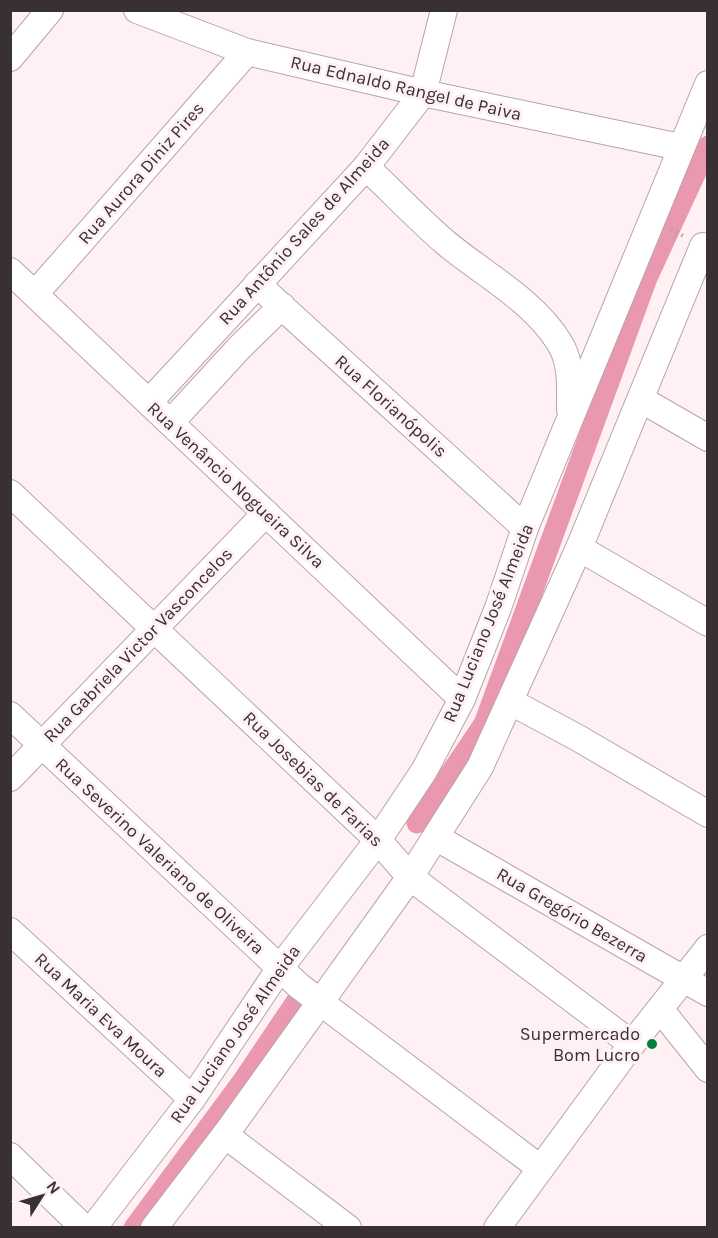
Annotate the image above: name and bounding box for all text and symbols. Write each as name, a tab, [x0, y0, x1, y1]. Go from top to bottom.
street label: Rua Ednaldo Rangel de Paiva	[288, 51, 524, 125]
street label: Rua Aurora Diniz Pires	[73, 97, 209, 249]
street label: Rua Antônio Sales de Almeida	[214, 133, 394, 329]
street label: Rua Florianópolis	[330, 350, 452, 462]
street label: Rua Venâncio Nogueira Silva	[143, 397, 329, 573]
street label: Rua Luciano José Almeida	[438, 520, 538, 726]
street label: Rua Gabriela Victor Vasconcelos	[39, 543, 237, 747]
street label: Rua Josebias de Farias	[238, 707, 388, 851]
street label: Rua Severino Valeriano de Oliveira	[51, 753, 269, 959]
street label: Rua Gregório Bezerra	[493, 863, 651, 967]
street label: Rua Luciano José Almeida	[165, 941, 305, 1127]
street label: Rua Maria Eva Moura	[30, 948, 172, 1082]
place label: Supermercado Bom Lucro	[520, 1023, 640, 1066]
marker: Supermercado Bom Lucro	[645, 1037, 659, 1051]
north arrow	[12, 1166, 72, 1226]
text: N	[43, 1177, 65, 1198]

